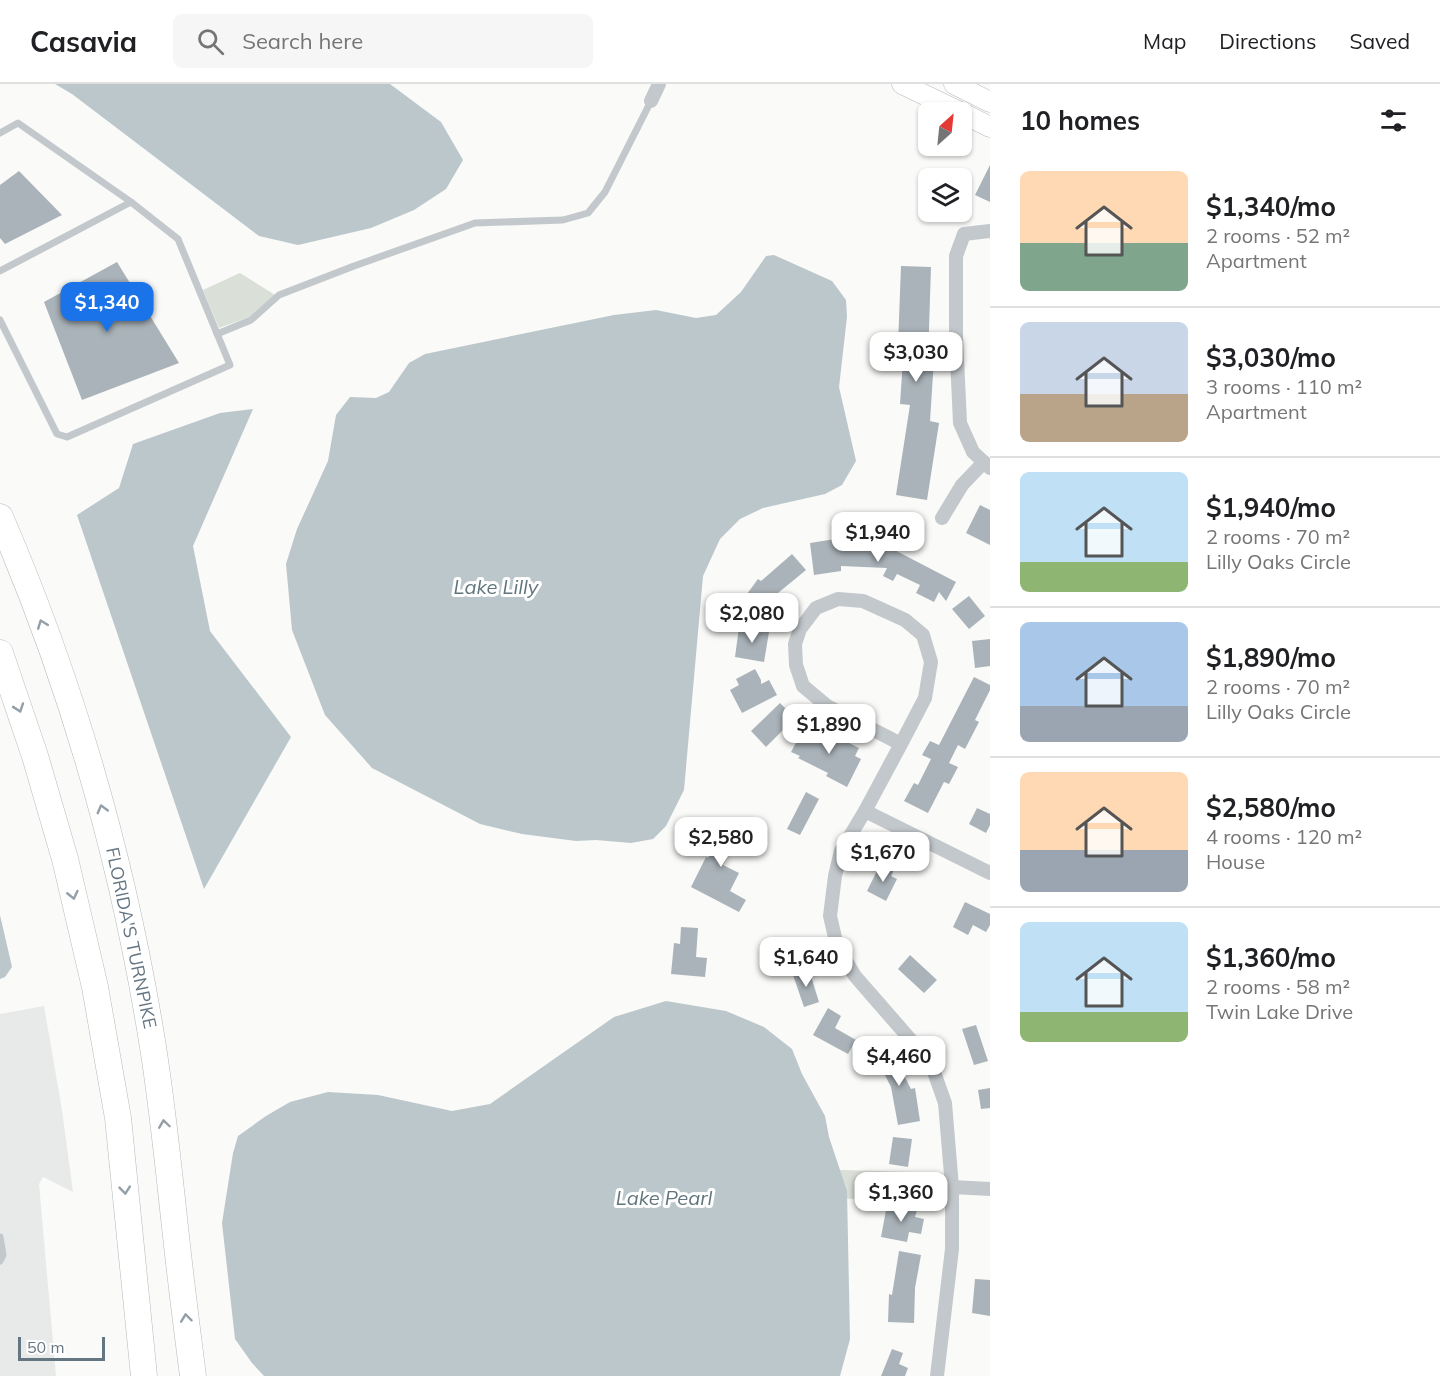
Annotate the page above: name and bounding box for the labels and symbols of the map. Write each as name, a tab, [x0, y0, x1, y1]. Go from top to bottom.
north arrow	[918, 102, 972, 156]
pin: $1,340	[58, 282, 156, 333]
pin: $3,030	[867, 332, 965, 383]
pin: $1,940	[829, 512, 927, 563]
water label: Lake Lilly	[454, 574, 540, 599]
pin: $2,080	[703, 593, 801, 644]
one-way arrow	[37, 619, 50, 630]
one-way arrow	[11, 702, 24, 713]
pin: $1,890	[780, 704, 878, 755]
one-way arrow	[97, 805, 109, 815]
pin: $2,580	[672, 817, 770, 868]
pin: $1,670	[834, 832, 932, 883]
street label: FLORIDA'S TURNPIKE	[101, 845, 162, 1031]
one-way arrow	[66, 890, 79, 900]
pin: $1,640	[757, 937, 855, 988]
pin: $4,460	[850, 1036, 948, 1087]
one-way arrow	[158, 1120, 170, 1129]
pin: $1,360	[852, 1172, 950, 1223]
water label: Lake Pearl	[616, 1185, 712, 1210]
one-way arrow	[119, 1186, 131, 1195]
one-way arrow	[180, 1313, 193, 1322]
scale bar	[18, 1334, 105, 1362]

